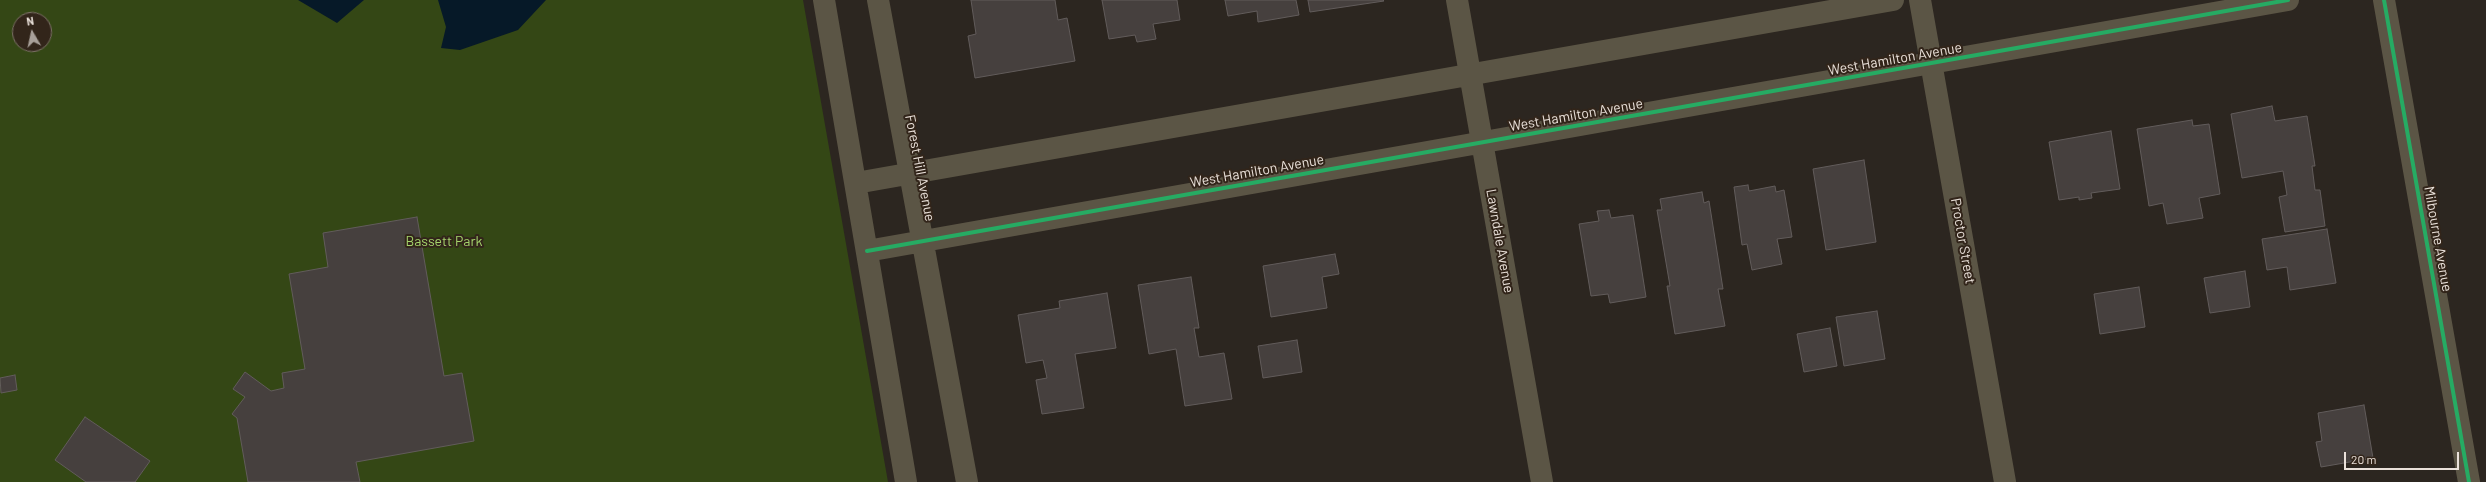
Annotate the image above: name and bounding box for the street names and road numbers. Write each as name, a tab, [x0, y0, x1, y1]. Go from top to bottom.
street label: West Hamilton Avenue	[1827, 39, 1963, 79]
street label: West Hamilton Avenue	[1508, 95, 1644, 135]
street label: Forest Hill Avenue	[901, 113, 939, 223]
street label: West Hamilton Avenue	[1189, 151, 1325, 191]
street label: Milbourne Avenue	[2420, 185, 2456, 293]
street label: Lawndale Avenue	[1483, 188, 1517, 294]
street label: Proctor Street	[1947, 197, 1979, 285]

